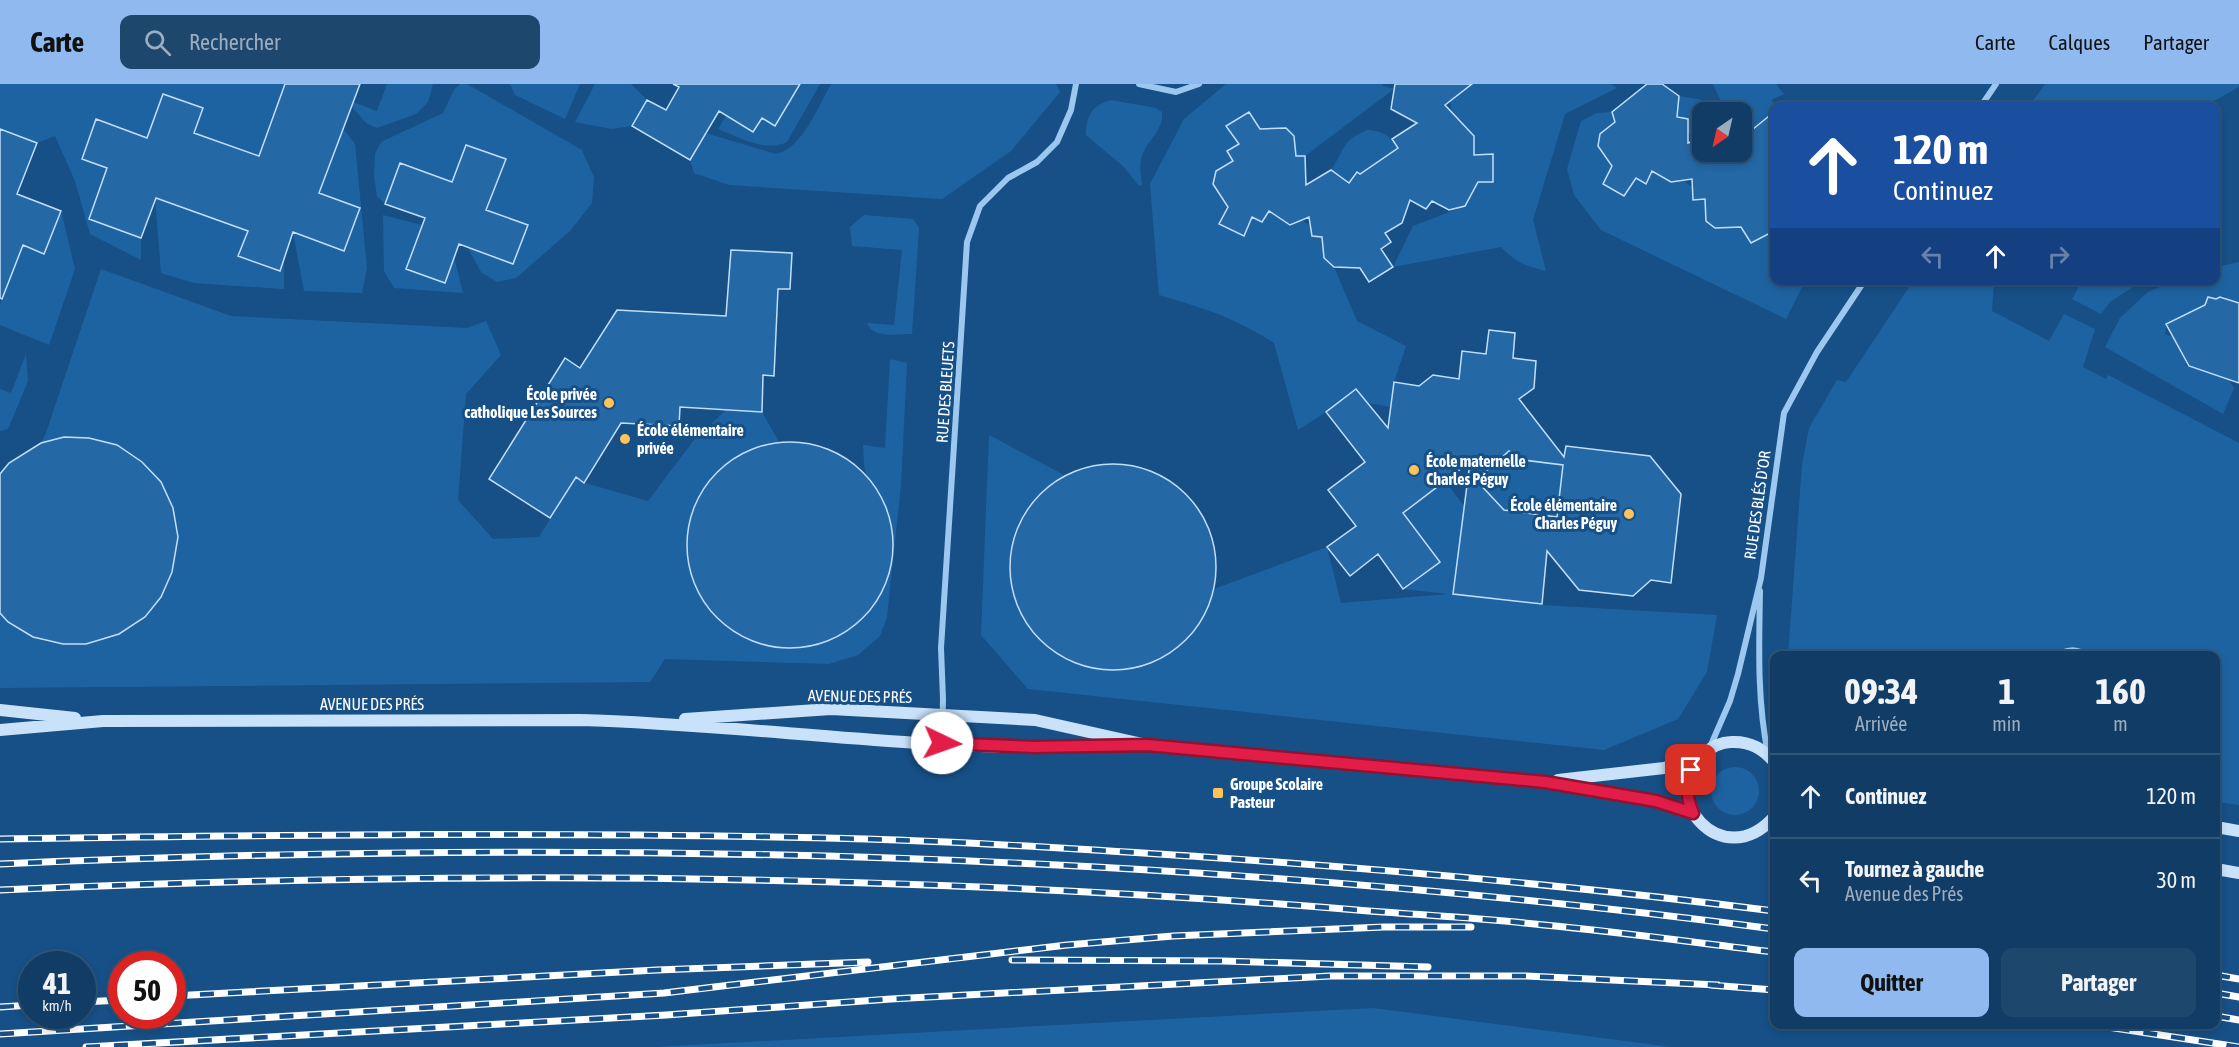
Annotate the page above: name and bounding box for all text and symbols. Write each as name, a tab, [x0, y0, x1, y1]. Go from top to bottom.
search box	[120, 15, 540, 69]
text: Carte	[30, 26, 84, 58]
icon: search	[141, 26, 174, 59]
text: Rechercher	[189, 29, 281, 55]
text: Carte	[1975, 30, 2016, 54]
text: Calques	[2049, 30, 2110, 54]
text: Partager	[2143, 30, 2209, 54]
north arrow	[1692, 102, 1752, 162]
map controls	[1692, 102, 1752, 162]
text: 120 m	[1893, 125, 1988, 173]
icon: ahead	[1794, 126, 1872, 204]
text: Continuez	[1893, 175, 1993, 206]
icon: left	[1916, 240, 1949, 273]
icon: ahead	[1979, 240, 2012, 273]
icon: right	[2042, 240, 2075, 273]
street label: RUE DES BLEUETS	[932, 340, 958, 443]
place label: École privée catholique Les Sources	[464, 385, 597, 421]
marker: École privée catholique Les Sources	[602, 396, 616, 410]
place label: École élémentaire privée	[637, 421, 744, 457]
marker: École élémentaire privée	[618, 432, 632, 446]
street label: RUE DES BLÉS D'OR	[1740, 449, 1774, 561]
place label: École maternelle Charles Péguy	[1426, 452, 1526, 488]
marker: École maternelle Charles Péguy	[1407, 463, 1421, 477]
place label: École élémentaire Charles Péguy	[1510, 496, 1617, 532]
marker: École élémentaire Charles Péguy	[1622, 507, 1636, 521]
text: 09:34	[1844, 670, 1918, 712]
text: 1	[1998, 670, 2015, 712]
text: 160	[2095, 670, 2146, 712]
street label: AVENUE DES PRÉS	[808, 686, 912, 706]
street label: AVENUE DES PRÉS	[320, 695, 424, 713]
position arrow	[910, 711, 974, 775]
text: Arrivée	[1855, 712, 1907, 735]
text: min	[1992, 712, 2021, 735]
text: m	[2113, 712, 2128, 735]
pin	[1665, 744, 1716, 795]
icon: arrive	[1674, 753, 1707, 786]
place label: Groupe Scolaire Pasteur	[1230, 775, 1323, 811]
icon: ahead	[1794, 780, 1827, 813]
text: Continuez	[1845, 783, 1927, 809]
text: 120 m	[2146, 783, 2196, 809]
marker: Groupe Scolaire Pasteur	[1211, 786, 1225, 800]
text: Tournez à gauche	[1845, 856, 1984, 882]
icon: left	[1794, 864, 1827, 897]
text: 30 m	[2156, 867, 2196, 893]
text: Avenue des Prés	[1845, 882, 1963, 905]
button: Quitter	[1794, 948, 1989, 1017]
button: Partager	[2001, 948, 2196, 1017]
speed limit sign: 50	[108, 951, 186, 1029]
text: 41	[43, 966, 71, 1000]
text: km/h	[42, 997, 72, 1014]

